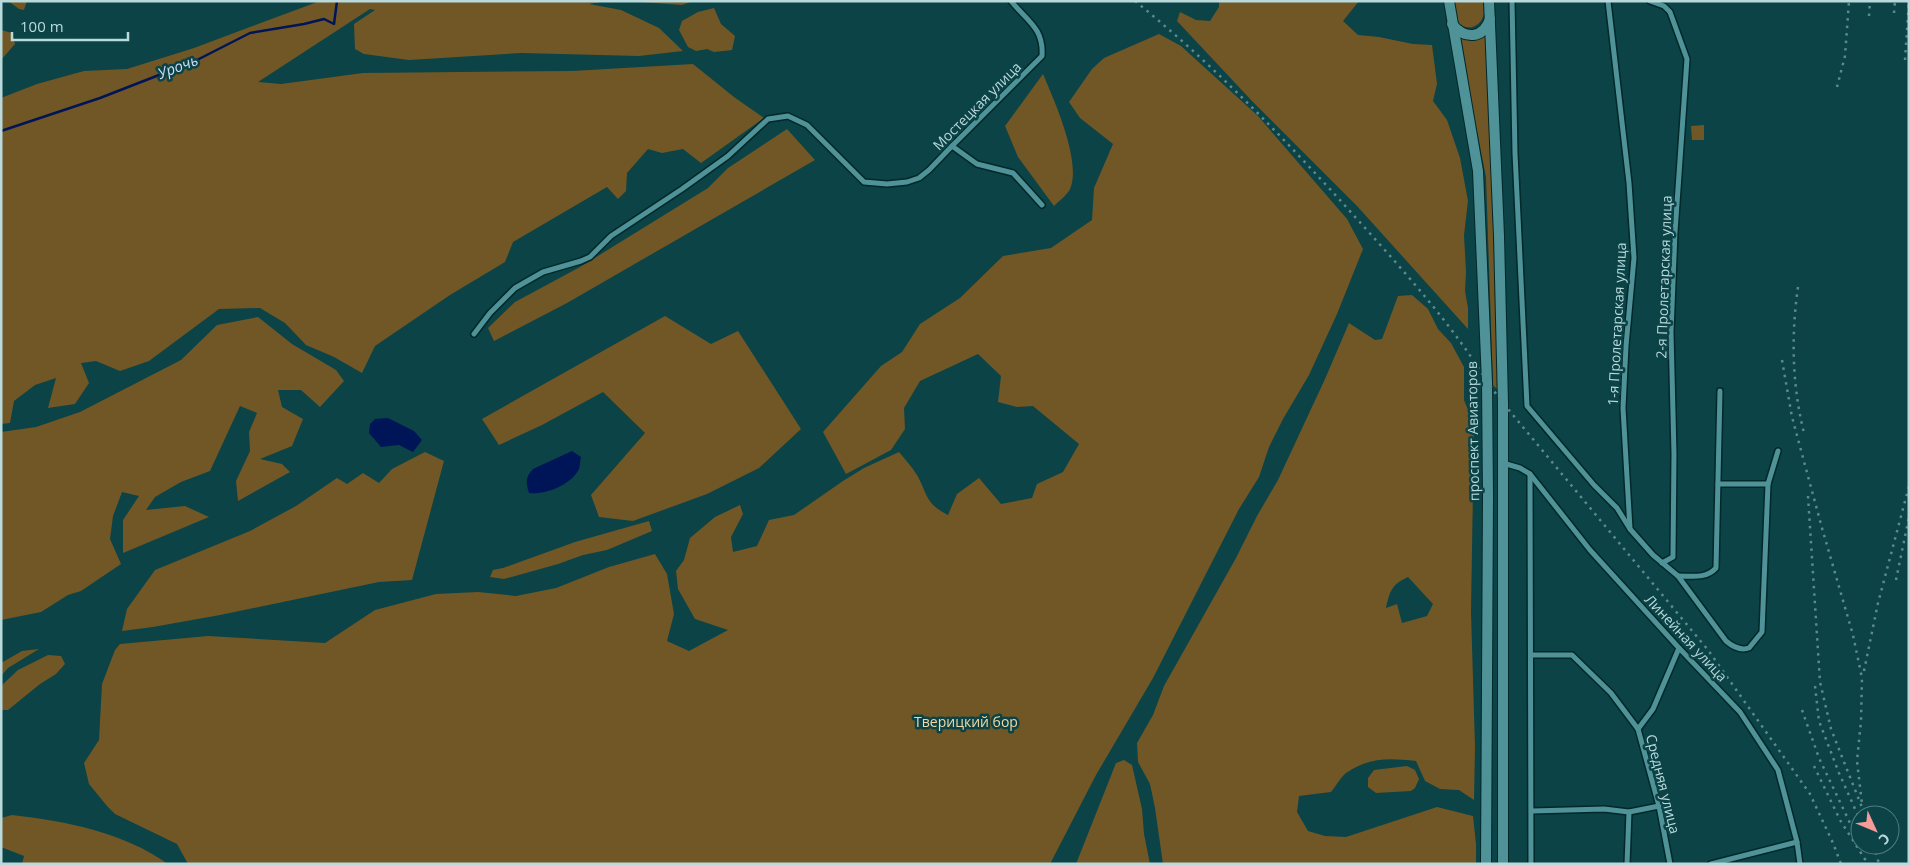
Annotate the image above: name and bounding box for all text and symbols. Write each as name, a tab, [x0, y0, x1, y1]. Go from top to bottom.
scale bar	[12, 10, 129, 42]
text: 100 m	[20, 16, 64, 36]
water label: Урочь	[154, 49, 201, 83]
street label: Мостецкая улица	[928, 57, 1025, 154]
street label: 2-я Пролетарская улица	[1651, 195, 1676, 359]
street label: 1-я Пролетарская улица	[1603, 242, 1630, 406]
street label: проспект Авиаторов	[1462, 361, 1483, 501]
street label: Линейная улица	[1641, 590, 1732, 685]
park label: Тверицкий бор	[914, 712, 1018, 731]
street label: Средняя улица	[1642, 732, 1685, 836]
north arrow	[1850, 805, 1900, 855]
text: С	[1875, 830, 1895, 849]

